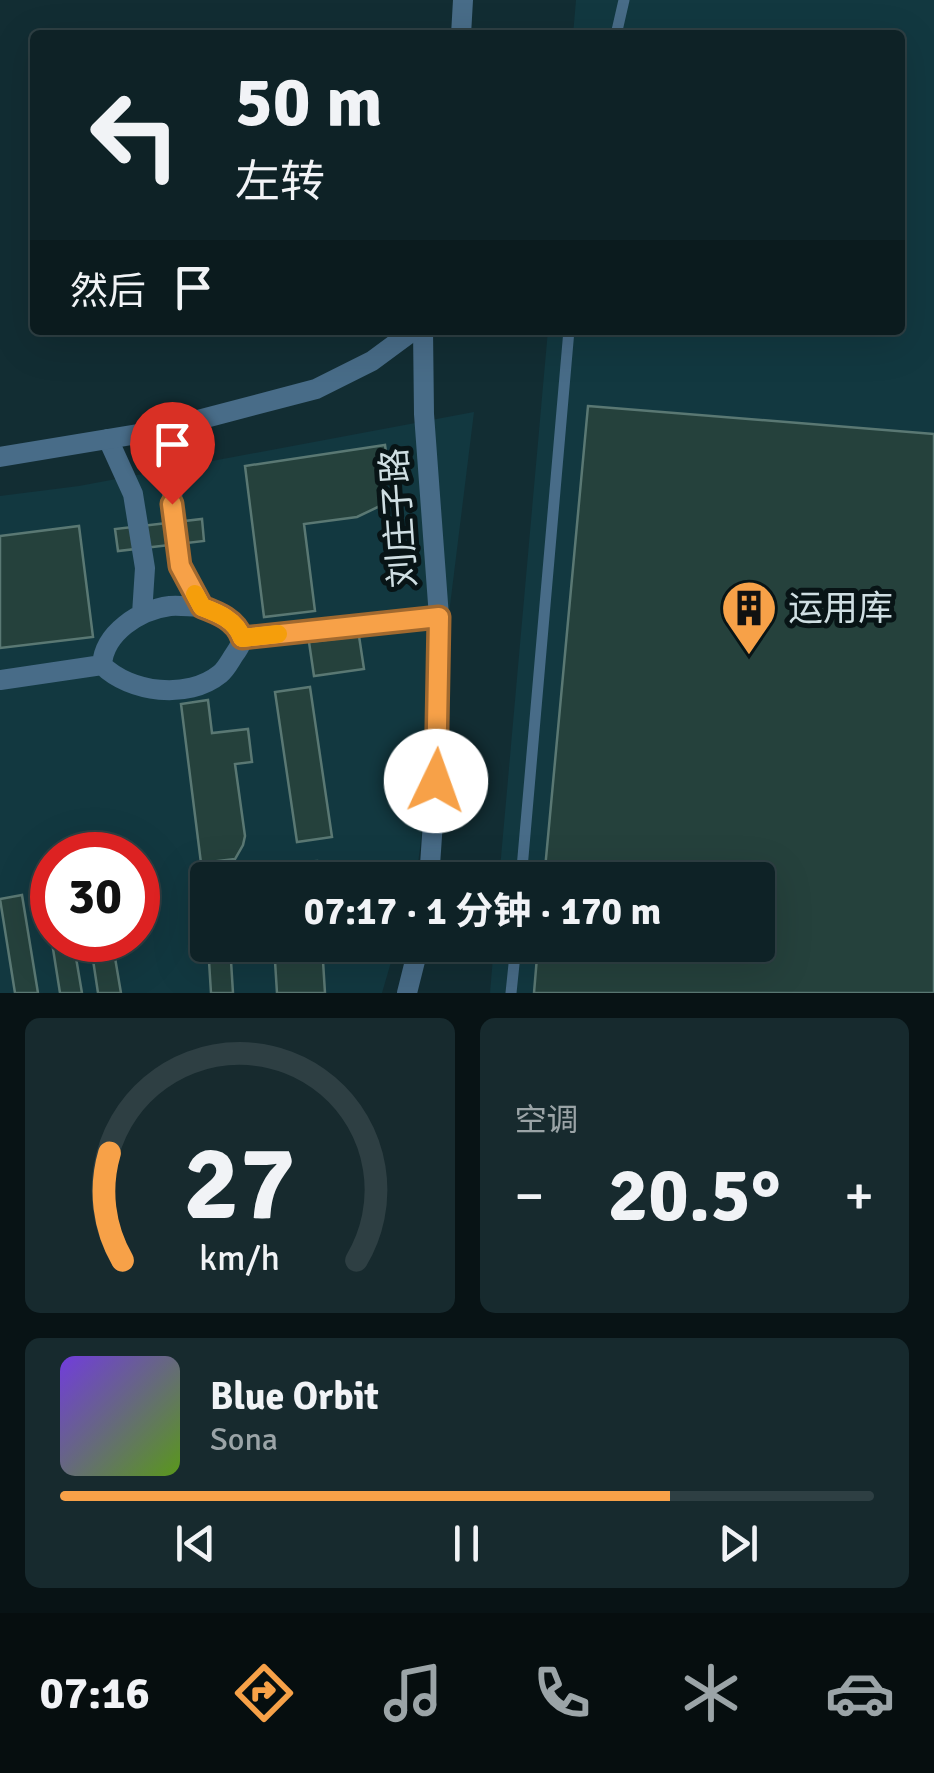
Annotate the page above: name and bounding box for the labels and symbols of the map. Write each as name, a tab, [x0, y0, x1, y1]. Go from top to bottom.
pin	[130, 402, 215, 505]
street label: 刘庄子路	[373, 447, 425, 589]
building icon: 运用库	[719, 578, 779, 657]
place label: 运用库	[788, 587, 893, 630]
position arrow	[384, 729, 488, 833]
speed limit sign: 30	[30, 832, 160, 962]

